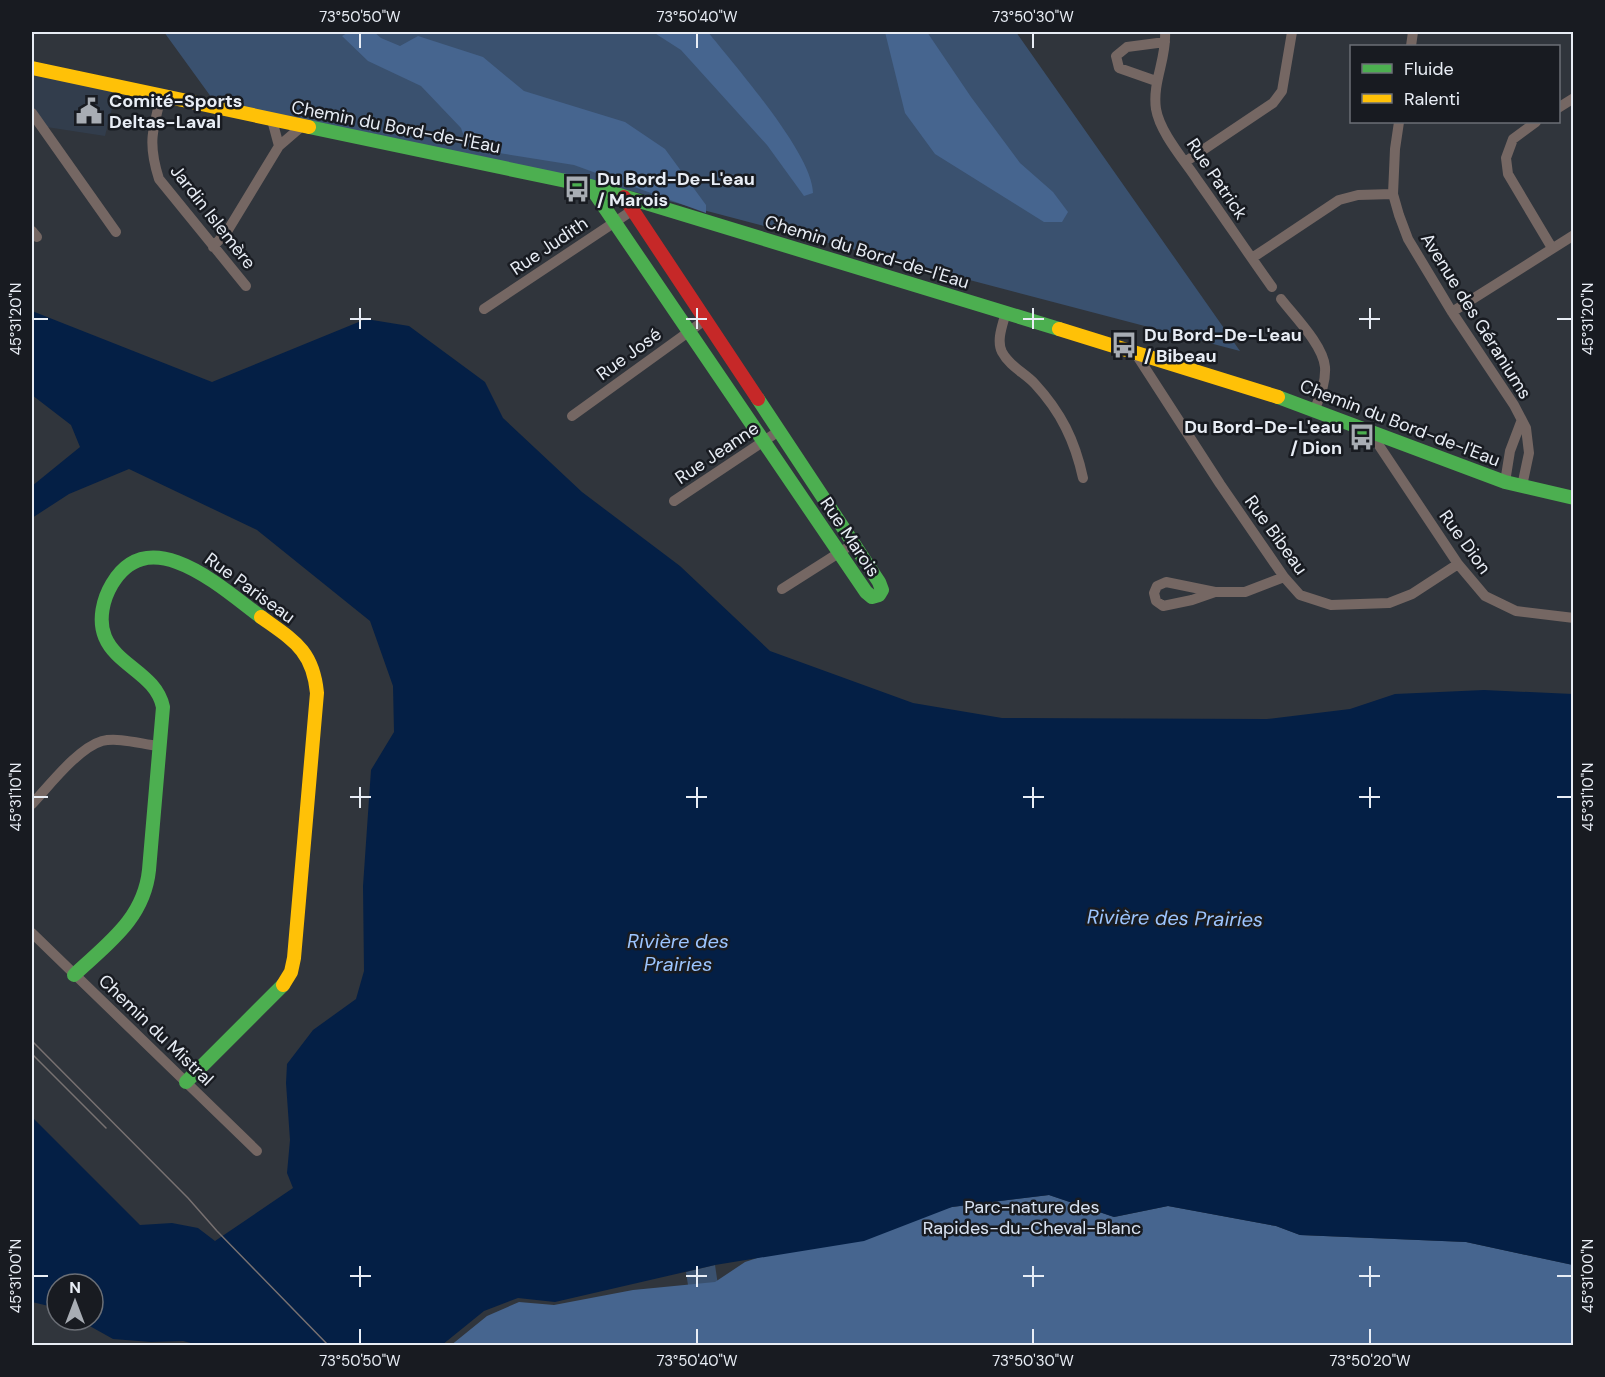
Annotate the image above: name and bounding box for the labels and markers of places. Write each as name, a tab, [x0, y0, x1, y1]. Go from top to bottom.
place label: Comité-Sports Deltas-Laval	[109, 89, 242, 134]
public building icon: Comité-Sports Deltas-Laval	[74, 96, 104, 126]
place label: Du Bord-De-L'eau / Marois	[597, 167, 755, 212]
bus stop icon: Du Bord-De-L'eau / Marois	[562, 174, 592, 204]
place label: Du Bord-De-L'eau / Bibeau	[1144, 323, 1302, 368]
bus stop icon: Du Bord-De-L'eau / Bibeau	[1109, 330, 1139, 360]
place label: Du Bord-De-L'eau / Dion	[1184, 415, 1342, 460]
bus stop icon: Du Bord-De-L'eau / Dion	[1347, 422, 1377, 452]

